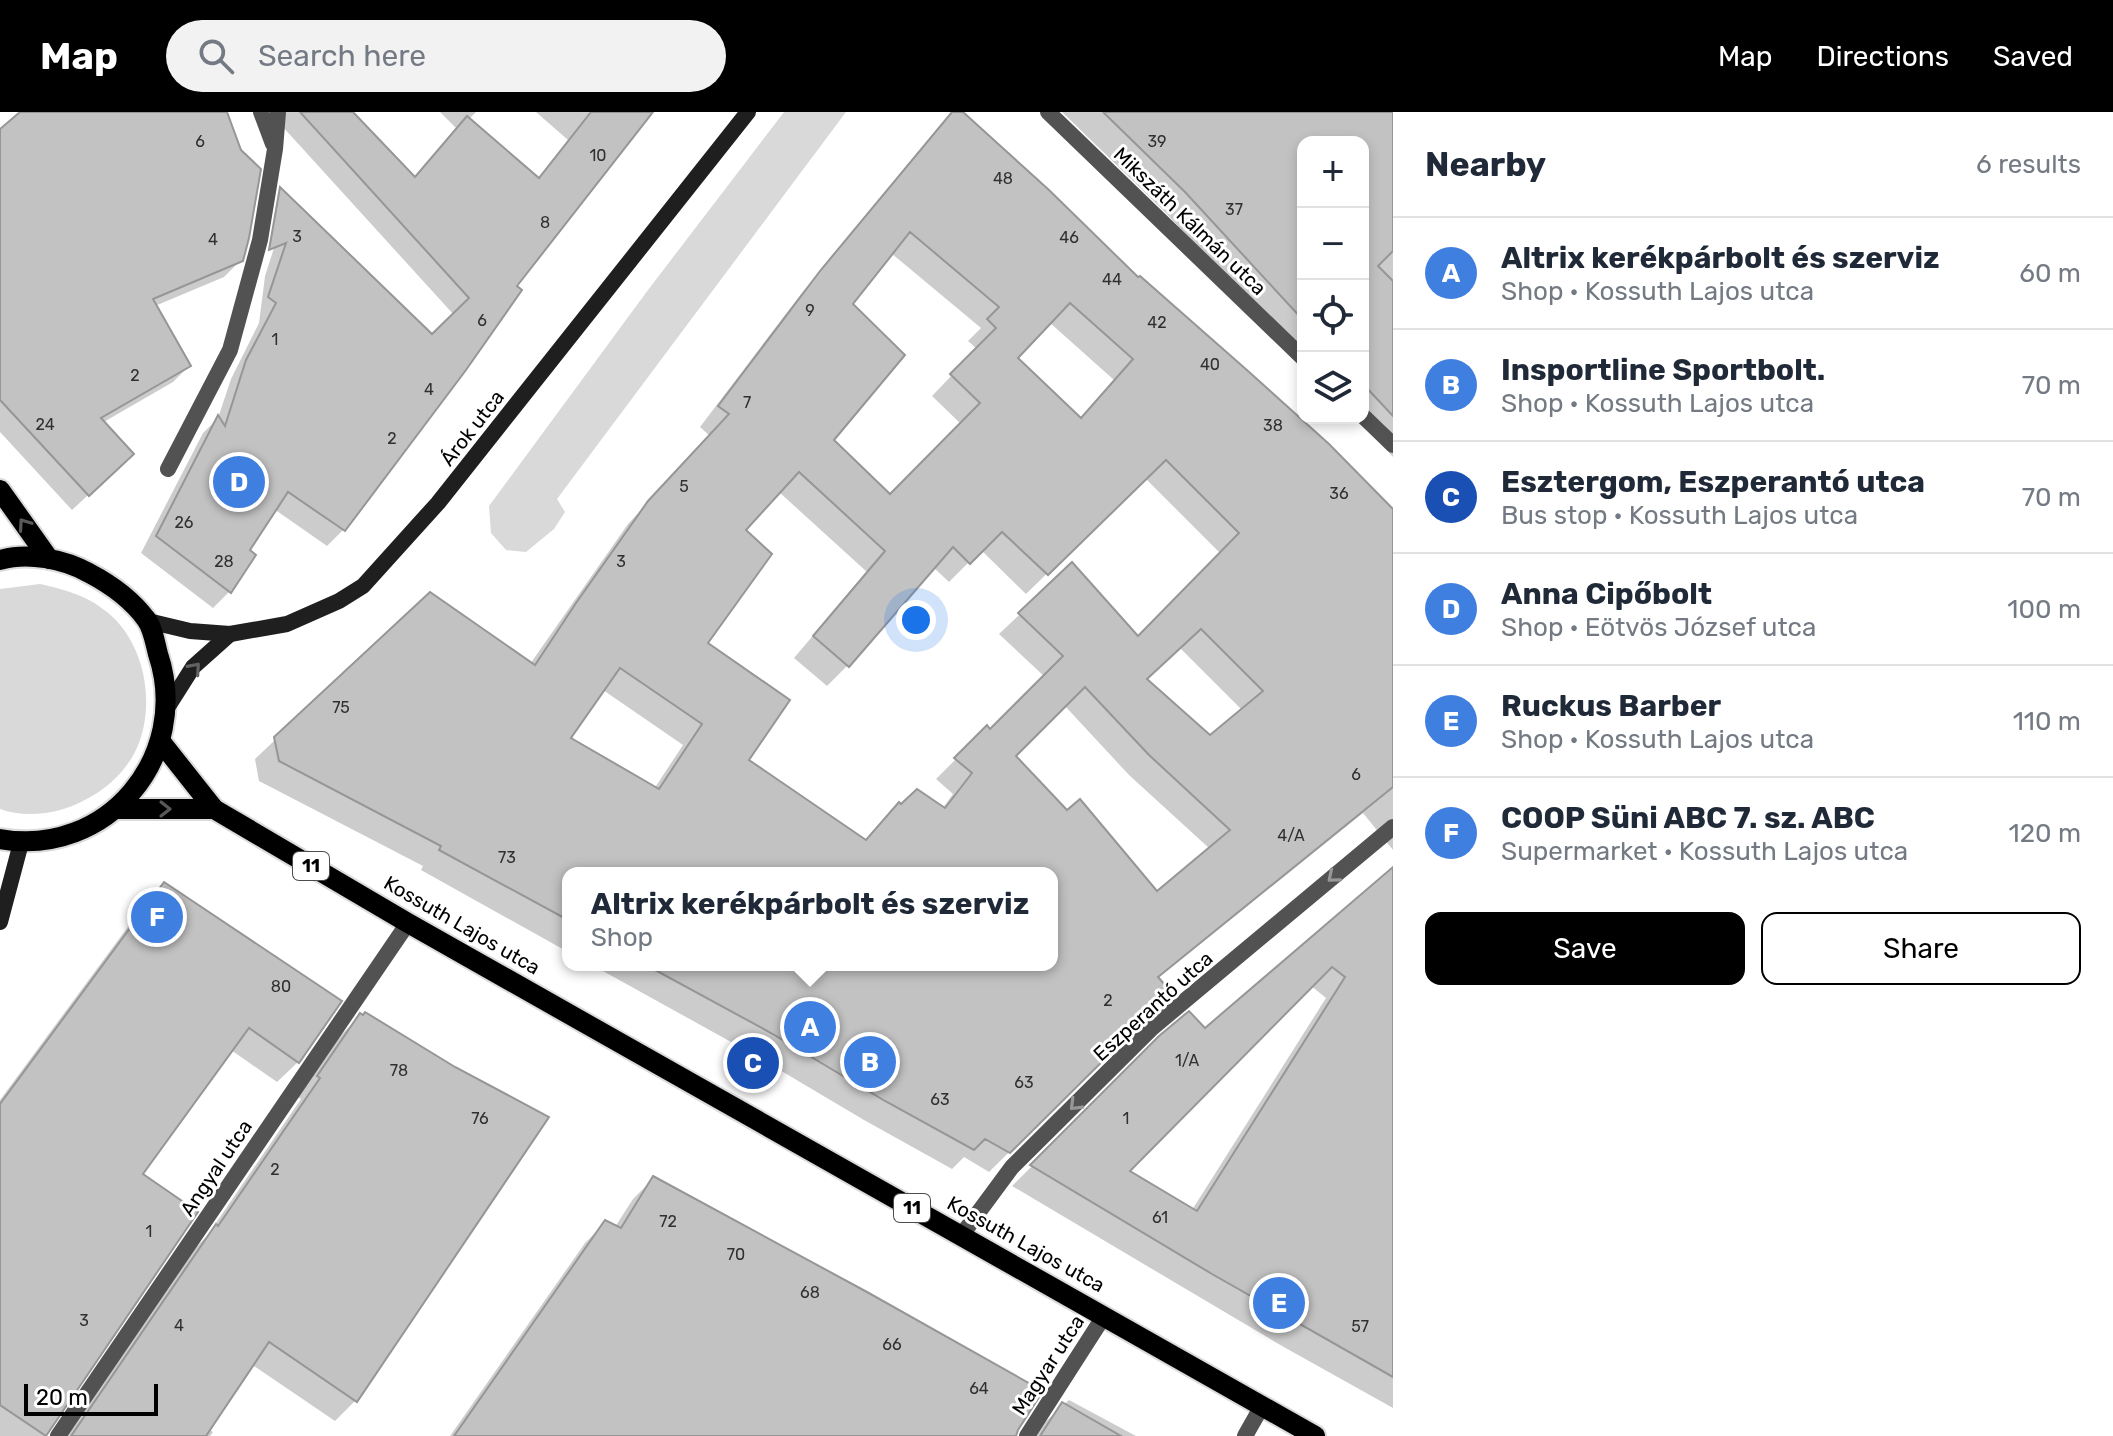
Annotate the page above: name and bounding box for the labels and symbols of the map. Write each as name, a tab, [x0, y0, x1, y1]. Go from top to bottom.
house number: 6	[195, 132, 205, 151]
house number: 39	[1147, 132, 1167, 151]
street label: Mikszáth Kálmán utca	[1109, 142, 1271, 300]
house number: 10	[589, 146, 607, 165]
house number: 48	[993, 169, 1013, 188]
house number: 37	[1225, 200, 1243, 219]
house number: 8	[540, 213, 550, 232]
house number: 3	[292, 227, 302, 246]
house number: 46	[1059, 228, 1079, 247]
house number: 4	[208, 230, 218, 249]
house number: 44	[1102, 270, 1122, 289]
house number: 9	[805, 301, 815, 320]
house number: 6	[477, 311, 487, 330]
house number: 42	[1147, 313, 1167, 332]
house number: 1	[272, 330, 278, 349]
house number: 40	[1200, 355, 1220, 374]
house number: 2	[130, 366, 140, 385]
house number: 4	[424, 380, 434, 399]
street label: Árok utca	[435, 385, 509, 471]
house number: 7	[743, 393, 751, 412]
house number: 24	[35, 415, 55, 434]
house number: 38	[1263, 416, 1283, 435]
house number: 2	[387, 429, 397, 448]
pin: D	[213, 452, 265, 512]
house number: 5	[679, 477, 689, 496]
house number: 36	[1329, 484, 1349, 503]
house number: 26	[174, 513, 194, 532]
one-way arrow	[19, 519, 34, 533]
house number: 28	[214, 552, 234, 571]
house number: 3	[616, 552, 626, 571]
your location	[896, 600, 936, 640]
one-way arrow	[185, 662, 200, 677]
house number: 75	[332, 698, 350, 717]
house number: 6	[1351, 765, 1361, 784]
one-way arrow	[159, 800, 172, 818]
house number: 4/A	[1277, 826, 1305, 845]
house number: 73	[498, 848, 516, 867]
road number: 11	[293, 852, 329, 880]
one-way arrow	[1328, 867, 1342, 882]
street label: Kossuth Lajos utca	[380, 871, 544, 979]
pin: F	[131, 887, 183, 947]
street label: Eszperantó utca	[1088, 946, 1218, 1066]
house number: 80	[271, 977, 291, 996]
house number: 2	[1103, 991, 1113, 1010]
pin: A	[784, 997, 836, 1057]
pin: B	[844, 1032, 896, 1092]
pin: C	[727, 1033, 779, 1093]
house number: 1/A	[1175, 1051, 1199, 1070]
house number: 78	[390, 1061, 408, 1080]
house number: 63	[1014, 1073, 1034, 1092]
house number: 63	[930, 1090, 950, 1109]
one-way arrow	[1070, 1096, 1085, 1110]
house number: 76	[471, 1109, 489, 1128]
house number: 1	[1123, 1109, 1129, 1128]
street label: Angyal utca	[175, 1115, 257, 1221]
house number: 2	[270, 1160, 280, 1179]
street label: Kossuth Lajos utca	[943, 1191, 1109, 1297]
road number: 11	[894, 1194, 930, 1222]
house number: 61	[1152, 1208, 1168, 1227]
house number: 72	[659, 1212, 677, 1231]
house number: 1	[146, 1222, 152, 1241]
house number: 70	[727, 1245, 745, 1264]
pin: E	[1253, 1273, 1305, 1333]
house number: 68	[800, 1283, 820, 1302]
street label: Magyar utca	[1007, 1310, 1089, 1420]
house number: 3	[79, 1311, 89, 1330]
house number: 4	[174, 1316, 184, 1335]
house number: 57	[1351, 1317, 1369, 1336]
house number: 66	[882, 1335, 902, 1354]
house number: 64	[969, 1379, 989, 1398]
scale bar	[24, 1380, 158, 1416]

